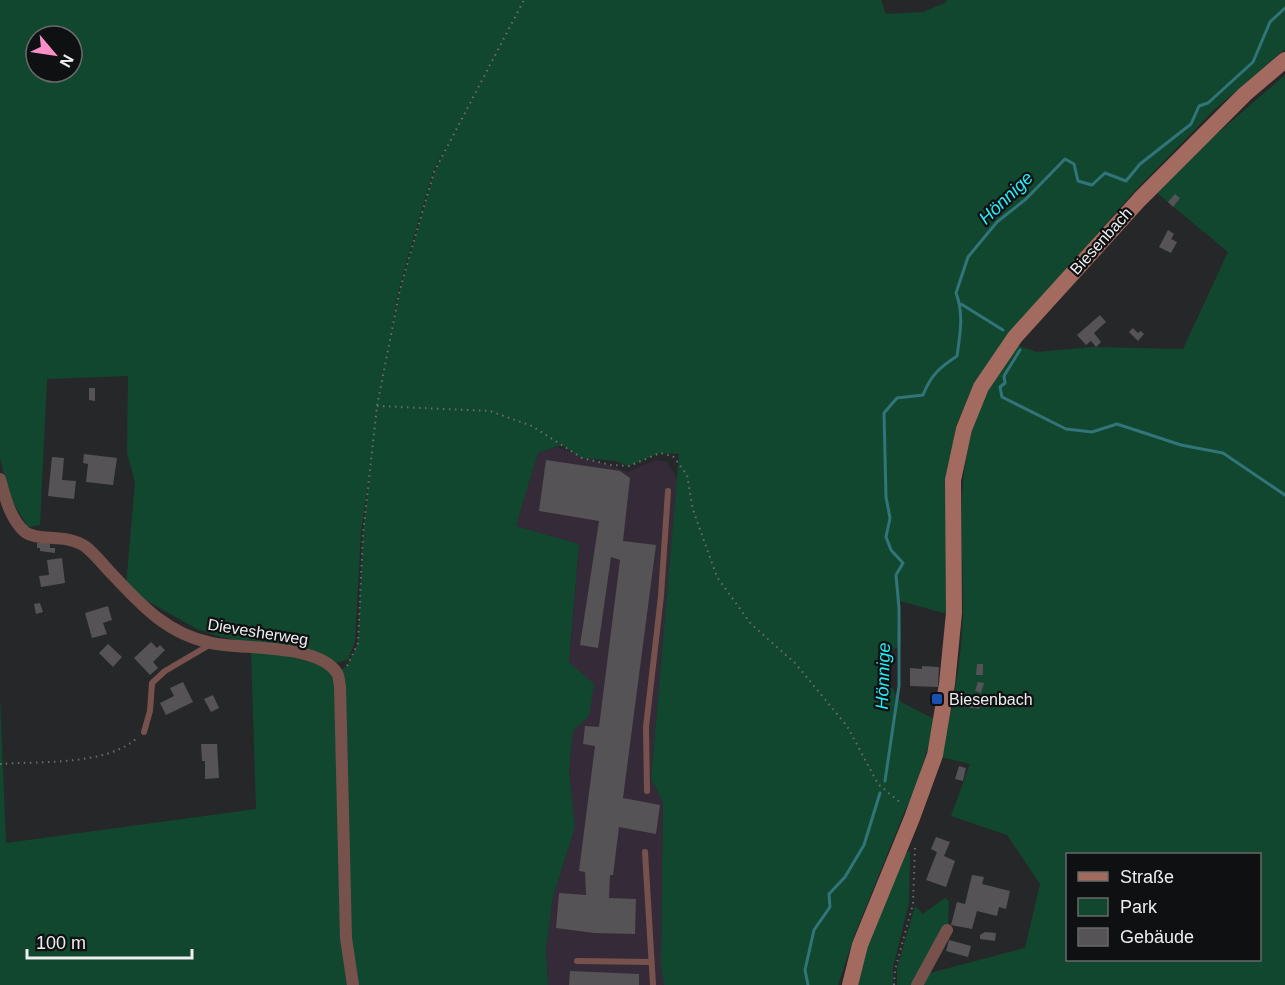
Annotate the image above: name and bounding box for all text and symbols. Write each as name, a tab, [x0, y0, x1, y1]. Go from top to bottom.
north arrow	[24, 24, 84, 84]
text: N	[56, 52, 77, 70]
water label: Hönnige	[975, 168, 1037, 228]
street label: Biesenbach	[1067, 204, 1135, 278]
street label: Dievesherweg	[207, 616, 309, 648]
water label: Hönnige	[872, 642, 894, 710]
place label: Biesenbach	[949, 691, 1033, 708]
marker: Biesenbach	[930, 692, 944, 706]
legend	[1066, 853, 1261, 961]
text: Straße	[1120, 867, 1174, 887]
text: Park	[1120, 897, 1158, 917]
scale bar	[27, 922, 192, 960]
text: Gebäude	[1120, 927, 1194, 947]
text: 100 m	[36, 933, 86, 953]

